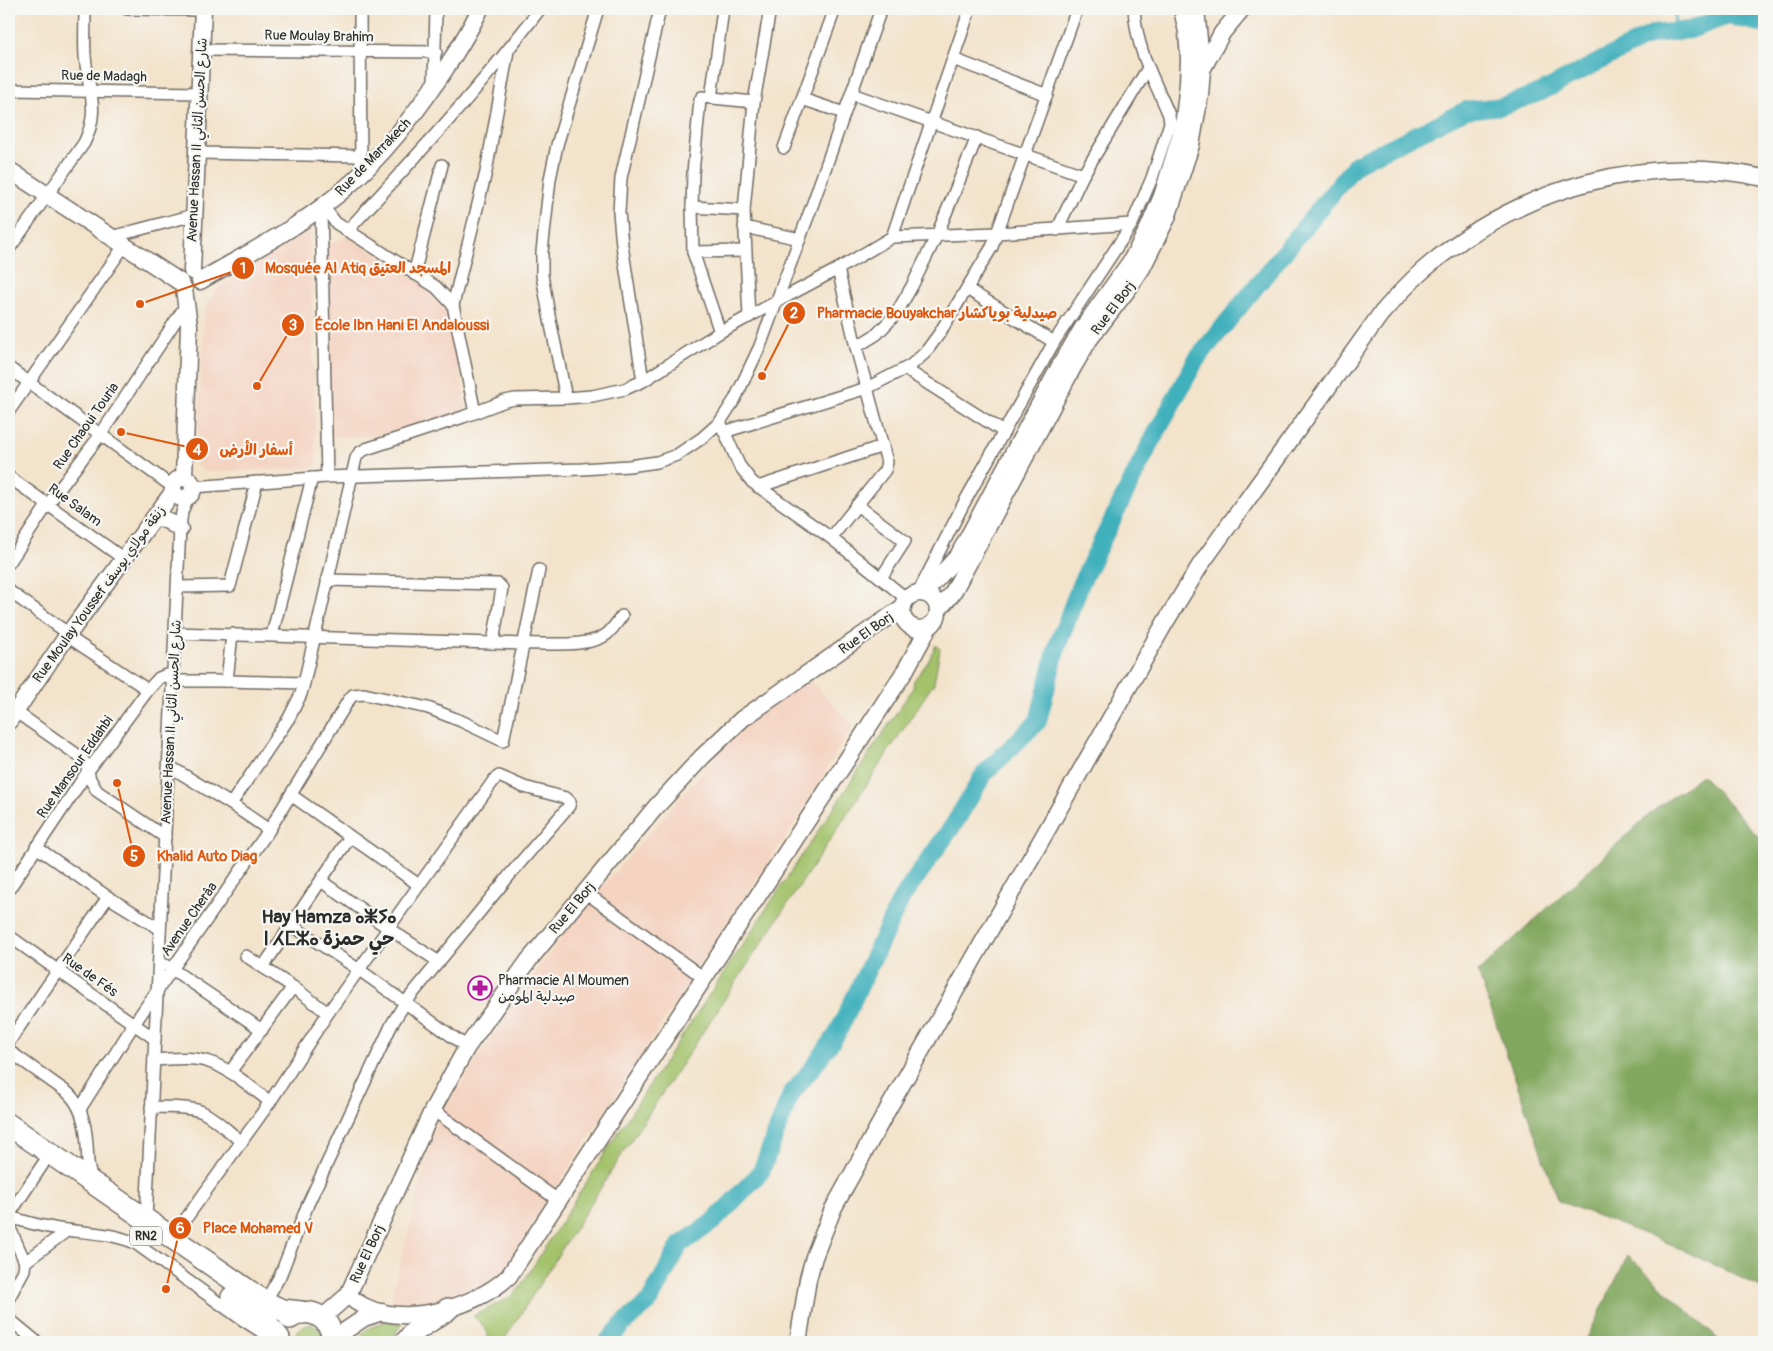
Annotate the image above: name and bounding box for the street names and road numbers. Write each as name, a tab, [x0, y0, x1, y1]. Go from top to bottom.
street label: Rue Moulay Brahim	[264, 27, 374, 45]
street label: Avenue Hassan II شارع الحسن الثاني	[183, 37, 215, 243]
street label: Rue de Madagh	[61, 67, 147, 85]
street label: Rue de Marrakech	[332, 115, 414, 199]
street label: Rue El Borj	[1087, 278, 1139, 338]
street label: Rue Chaoui Touria	[50, 379, 122, 473]
street label: Rue Salam	[45, 480, 105, 530]
street label: Rue Moulay Youssef زنقة مولاي يوسف	[29, 502, 171, 687]
street label: Rue El Borj	[836, 608, 896, 658]
street label: Avenue Hassan II شارع الحسن الثاني	[157, 619, 189, 825]
street label: Rue Mansour Eddahbi	[33, 712, 117, 822]
street label: Avenue Cherâa	[157, 879, 221, 959]
street label: Rue El Borj	[545, 879, 599, 937]
street label: Rue de Fés	[59, 950, 122, 1001]
street label: Rue El Borj	[346, 1222, 388, 1286]
road number: RN2	[130, 1226, 162, 1246]

